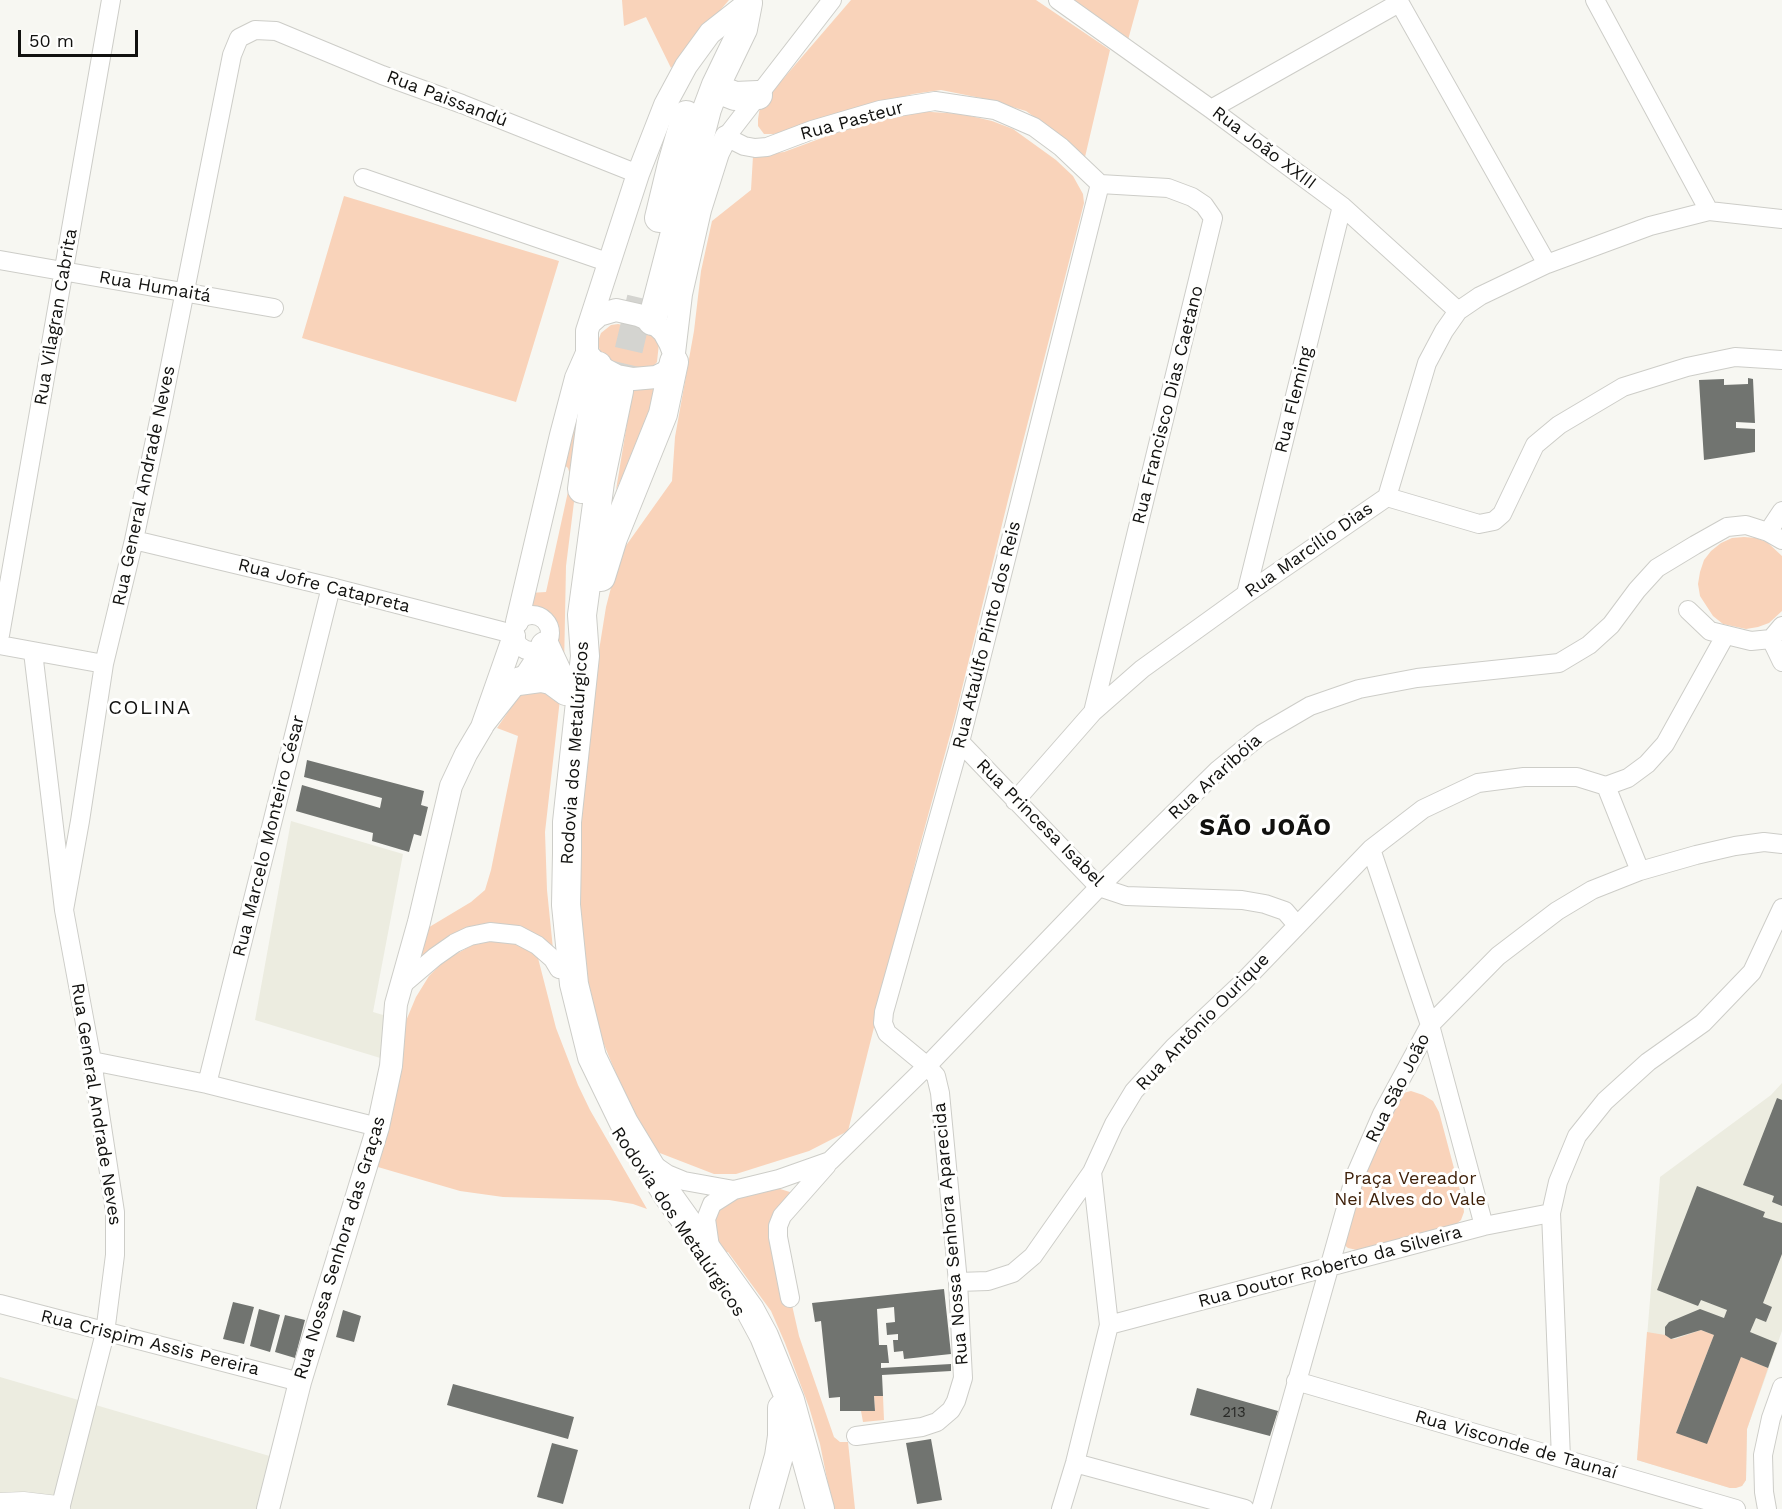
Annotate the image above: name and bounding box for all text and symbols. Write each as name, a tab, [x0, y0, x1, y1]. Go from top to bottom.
scale bar	[21, 18, 141, 56]
text: 50 m	[29, 30, 74, 51]
street label: Rua Paissandú	[383, 66, 511, 132]
street label: Rua Pasteur	[798, 97, 906, 145]
street label: Rua João XXIII	[1208, 102, 1320, 194]
street label: Rua Vilagran Cabrita	[30, 227, 82, 407]
street label: Rua Humaitá	[97, 267, 213, 307]
street label: Rua Francisco Dias Caetano	[1128, 284, 1208, 526]
street label: Rua Fleming	[1270, 345, 1318, 455]
street label: Rua General Andrade Neves	[108, 364, 180, 608]
street label: Rua Marcílio Dias	[1241, 498, 1377, 602]
street label: Rua Ataúlfo Pinto dos Reis	[948, 519, 1026, 751]
street label: Rua Jofre Catapreta	[236, 554, 412, 618]
street label: Rodovia dos Metalúrgicos	[556, 640, 594, 866]
district label: COLINA	[108, 696, 192, 720]
street label: Rua Marcelo Monteiro César	[229, 713, 309, 959]
street label: Rua Araribóia	[1164, 730, 1266, 824]
street label: Rua Princesa Isabel	[972, 755, 1108, 891]
district label: SÃO JOÃO	[1200, 814, 1332, 842]
street label: Rua Antônio Ourique	[1132, 949, 1274, 1095]
street label: Rua General Andrade Neves	[66, 981, 126, 1227]
street label: Rua São João	[1361, 1030, 1435, 1146]
street label: Rua Nossa Senhora Aparecida	[929, 1102, 973, 1366]
street label: Rua Nossa Senhora das Graças	[290, 1114, 390, 1382]
street label: Rodovia dos Metalúrgicos	[606, 1123, 750, 1321]
park label: Praça Vereador Nei Alves do Vale	[1334, 1168, 1486, 1210]
street label: Rua Doutor Roberto da Silveira	[1196, 1221, 1464, 1313]
street label: Rua Crispim Assis Pereira	[39, 1305, 261, 1381]
house number: 213	[1222, 1404, 1246, 1422]
street label: Rua Visconde de Taunaí	[1412, 1406, 1620, 1484]

